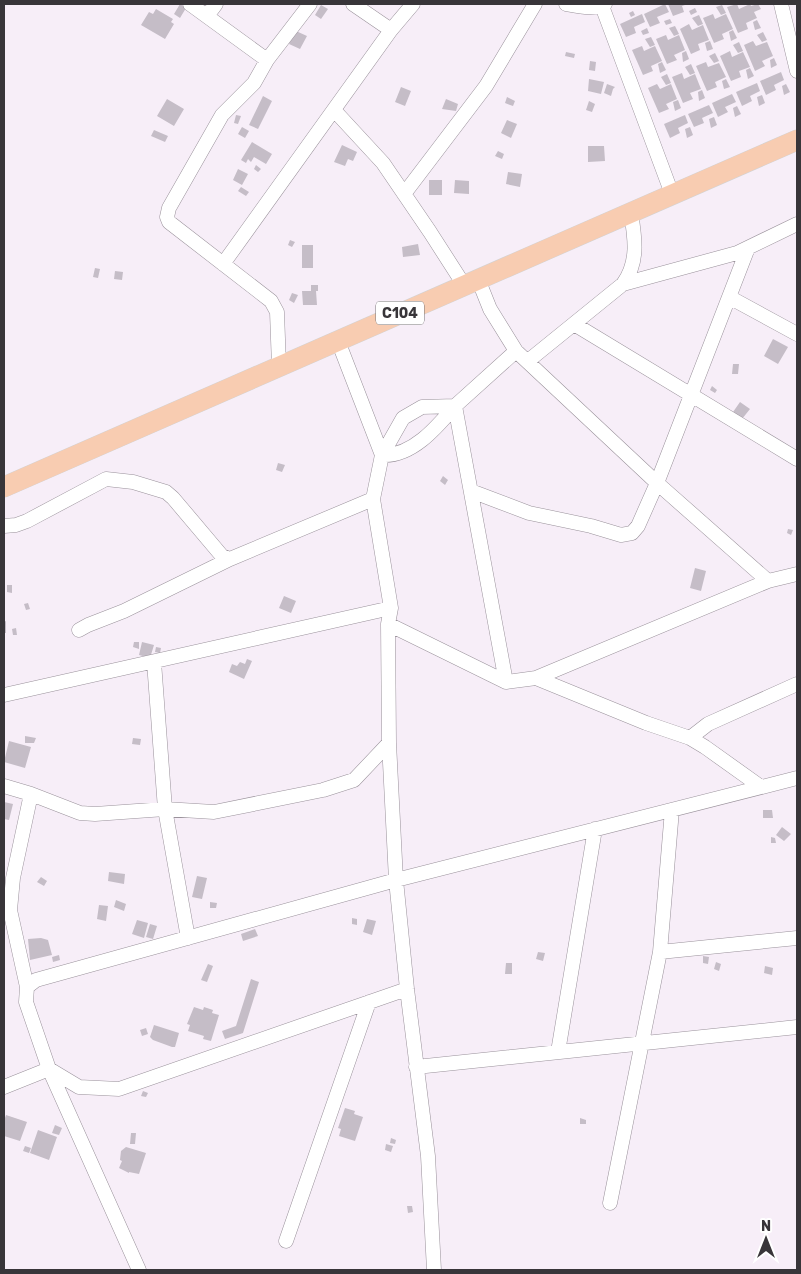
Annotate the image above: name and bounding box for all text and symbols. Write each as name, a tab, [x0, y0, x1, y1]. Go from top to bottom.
road number: C104	[376, 302, 424, 324]
north arrow	[741, 1214, 791, 1264]
text: N	[761, 1218, 771, 1235]

